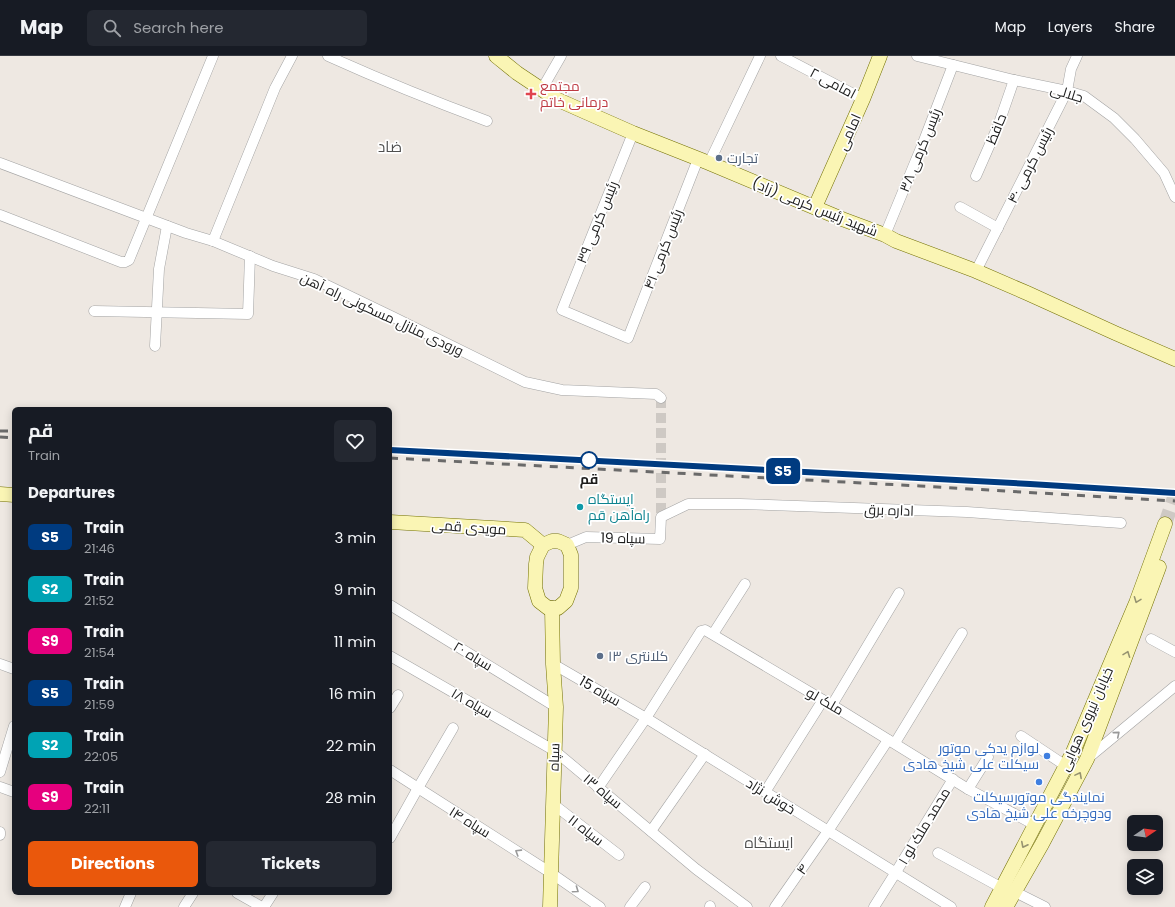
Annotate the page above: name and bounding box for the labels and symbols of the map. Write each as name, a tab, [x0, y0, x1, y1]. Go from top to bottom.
street label: امامی ۲	[807, 63, 859, 103]
place label: مجتمع درمانی خاتم	[540, 76, 608, 112]
street label: جلالی	[1048, 79, 1086, 107]
marker: مجتمع درمانی خاتم	[525, 88, 537, 100]
street label: رئیس کرمی ۳۸	[894, 105, 946, 195]
street label: امامی	[832, 110, 866, 154]
street label: حافظ	[981, 111, 1011, 147]
street label: رئیس کرمی ۴۰	[1002, 123, 1058, 207]
district label: ضاد	[378, 136, 402, 157]
place label: تجارت	[727, 148, 758, 168]
marker: تجارت	[714, 153, 724, 163]
street label: شهید رئیس کرمی (زاد)	[749, 173, 881, 241]
street label: رئیس کرمی ۳۹	[571, 178, 623, 266]
street label: رئیس کرمی ۴۱	[639, 206, 687, 292]
street label: ورودی منازل مسکونی راه آهن	[297, 267, 467, 361]
marker: قم	[580, 451, 598, 469]
line badge: S5	[765, 458, 801, 484]
place label: قم	[580, 469, 598, 489]
place label: ایستگاه راه‌آهن قم	[588, 489, 650, 525]
street label: اداره برق	[864, 499, 914, 521]
marker: ایستگاه راه‌آهن قم	[575, 502, 585, 512]
street label: مویدی قمی	[431, 514, 507, 540]
street label: سپاه 19	[600, 528, 646, 548]
one-way arrow	[1133, 597, 1141, 604]
street label: سپاه ۲۰	[450, 636, 496, 676]
place label: کلانتری ۱۳	[608, 646, 668, 666]
marker: کلانتری ۱۳	[595, 651, 605, 661]
one-way arrow	[1123, 651, 1131, 658]
street label: خیابان نیروی هوایی	[1054, 664, 1118, 774]
street label: سپاه 15	[576, 671, 624, 711]
street label: ملک لو	[803, 682, 847, 720]
street label: سپاه ۱۸	[448, 683, 496, 723]
one-way arrow	[1113, 732, 1120, 739]
place label: لوازم یدکی موتور سیکلت علی شیخ هادی	[903, 738, 1039, 774]
street label: سپاه	[544, 743, 564, 771]
marker: لوازم یدکی موتور سیکلت علی شیخ هادی	[1042, 751, 1052, 761]
street label: سپاه ۱۳	[579, 769, 627, 813]
one-way arrow	[1074, 772, 1082, 779]
street label: خوش نژاد	[742, 773, 800, 819]
marker: نمایندگی موتورسیکلت ودوچرخه علی شیخ هادی	[1034, 777, 1044, 787]
street label: ۱ محمد ملک لو	[893, 784, 955, 868]
place label: نمایندگی موتورسیکلت ودوچرخه علی شیخ هادی	[966, 787, 1112, 823]
street label: سپاه ۱۴	[445, 801, 495, 843]
street label: سپاه ۱۱	[564, 810, 608, 850]
north arrow	[1127, 815, 1163, 851]
district label: ایستگاه	[744, 832, 794, 853]
one-way arrow	[1022, 841, 1029, 849]
one-way arrow	[515, 849, 522, 857]
street label: ۴	[791, 859, 813, 879]
one-way arrow	[572, 885, 579, 893]

